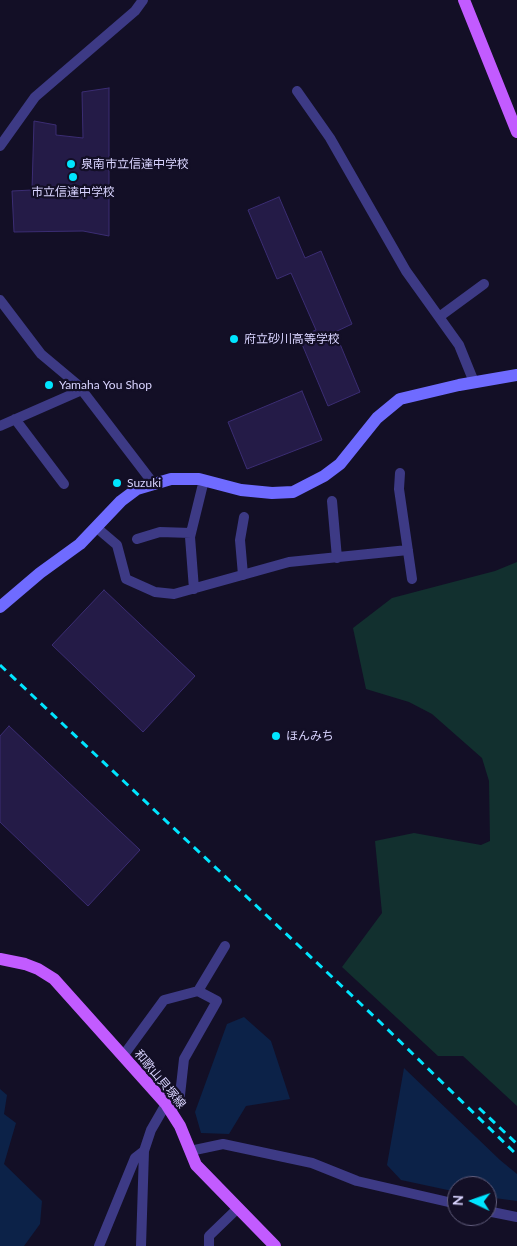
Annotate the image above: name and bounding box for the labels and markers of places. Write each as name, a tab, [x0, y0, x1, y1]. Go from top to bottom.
place label: 泉南市立信達中学校	[81, 157, 189, 171]
marker: 泉南市立信達中学校	[65, 158, 77, 170]
marker: 市立信達中学校	[67, 171, 79, 183]
place label: 市立信達中学校	[31, 185, 115, 199]
place label: 府立砂川高等学校	[244, 332, 340, 346]
marker: 府立砂川高等学校	[228, 333, 240, 345]
place label: Yamaha You Shop	[59, 378, 152, 392]
marker: Yamaha You Shop	[43, 379, 55, 391]
place label: Suzuki	[127, 476, 161, 490]
marker: Suzuki	[111, 477, 123, 489]
place label: ほんみち	[286, 729, 334, 743]
marker: ほんみち	[270, 730, 282, 742]

